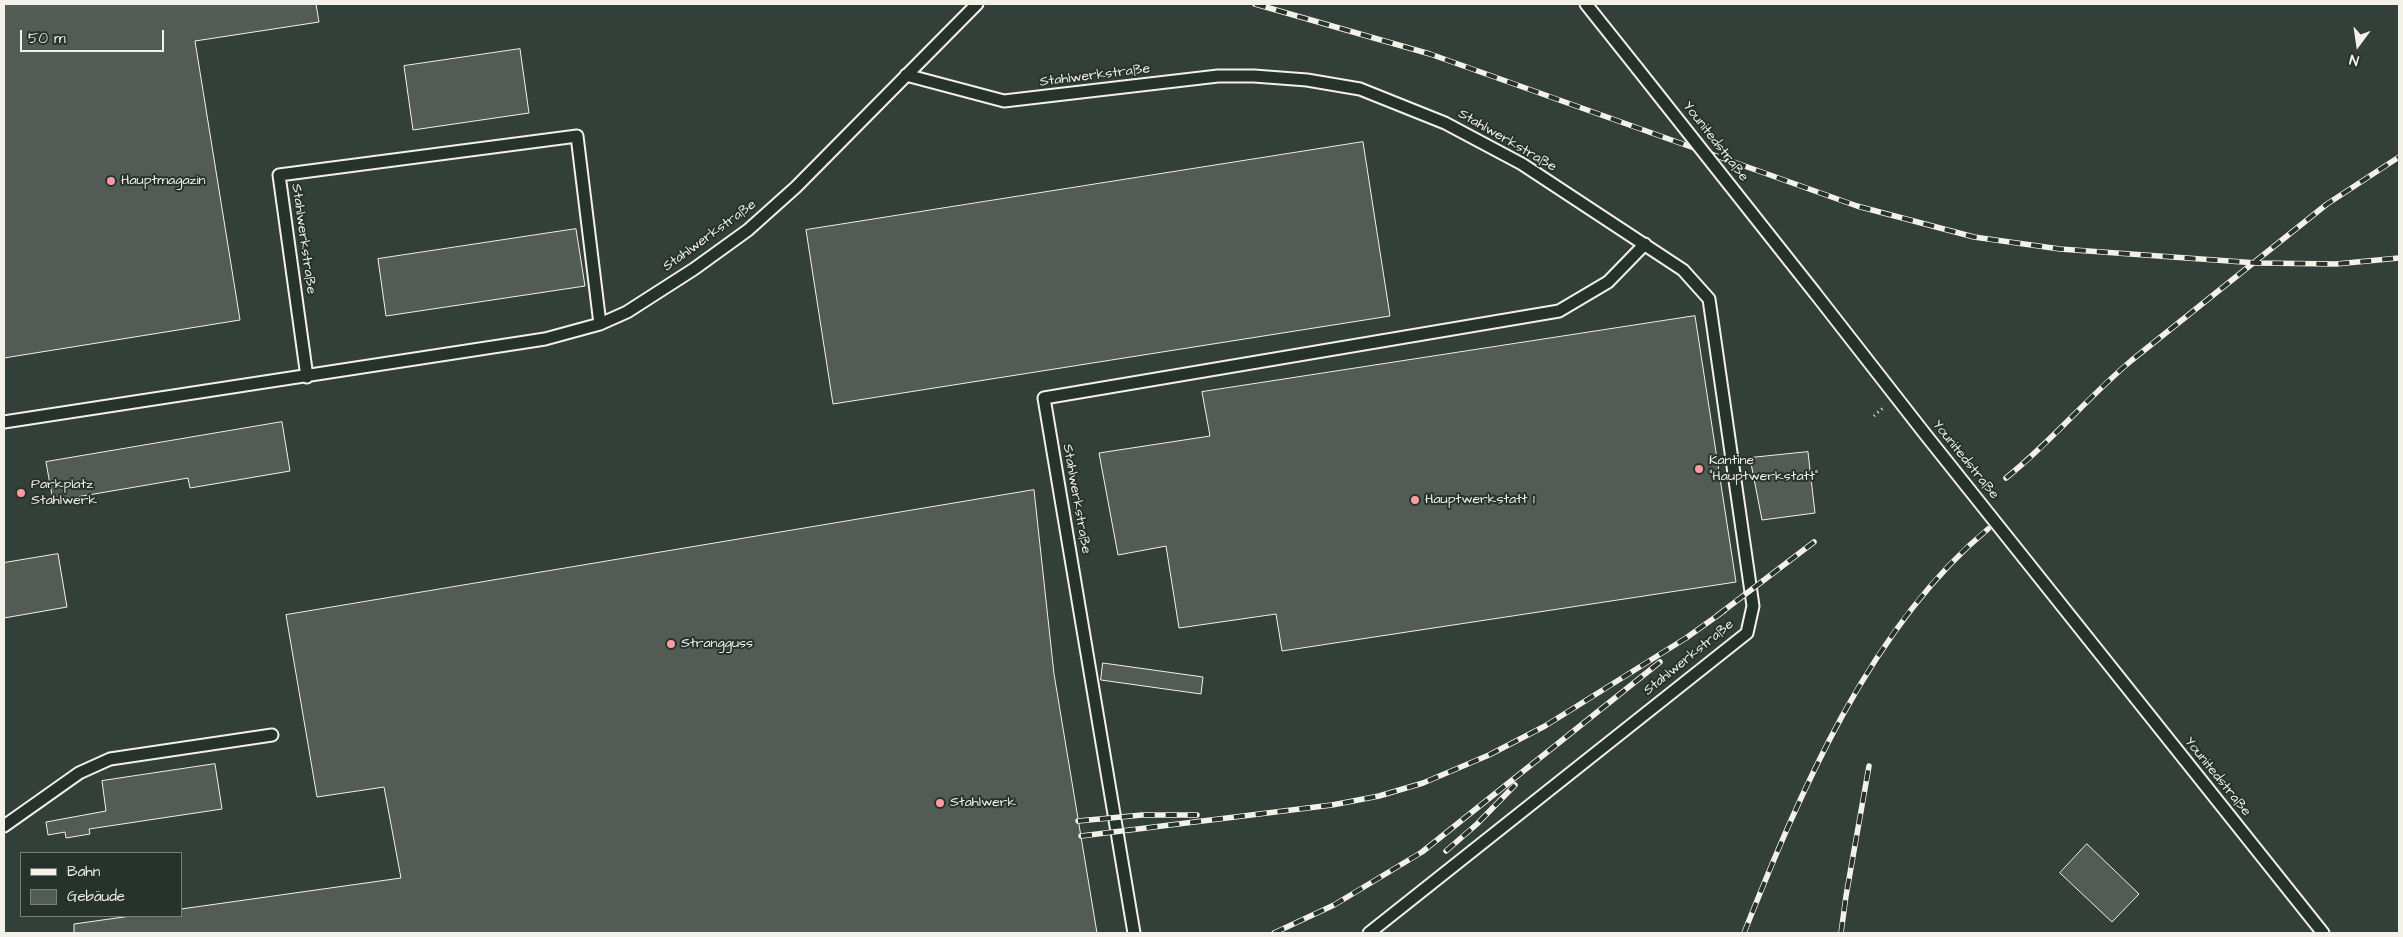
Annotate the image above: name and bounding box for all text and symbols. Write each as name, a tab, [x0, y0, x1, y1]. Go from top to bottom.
scale bar	[22, 20, 166, 52]
north arrow	[2333, 20, 2383, 70]
text: 50 m	[28, 28, 66, 49]
text: N	[2348, 49, 2361, 70]
street label: Stahlwerkstraße	[1039, 61, 1151, 91]
street label: Younitedstraße	[1679, 99, 1751, 185]
street label: Stahlwerkstraße	[1455, 106, 1559, 176]
place label: Hauptmagazin	[121, 173, 206, 189]
marker: Hauptmagazin	[105, 175, 117, 187]
street label: Stahlwerkstraße	[287, 183, 319, 295]
street label: Stahlwerkstraße	[660, 197, 760, 275]
street label: Younitedstraße	[1928, 417, 2002, 503]
street label: Stahlwerkstraße	[1058, 443, 1094, 555]
place label: Kantine "Hauptwerkstatt"	[1709, 453, 1818, 486]
marker: Kantine "Hauptwerkstatt"	[1693, 463, 1705, 475]
place label: Parkplatz Stahlwerk	[31, 477, 97, 510]
marker: Parkplatz Stahlwerk	[15, 487, 27, 499]
place label: Hauptwerkstatt 1	[1425, 492, 1535, 508]
marker: Hauptwerkstatt 1	[1409, 494, 1421, 506]
street label: Stahlwerkstraße	[1641, 616, 1737, 700]
place label: Strangguss	[681, 636, 753, 652]
marker: Strangguss	[665, 638, 677, 650]
street label: Younitedstraße	[2180, 734, 2254, 820]
place label: Stahlwerk	[950, 795, 1016, 811]
marker: Stahlwerk	[934, 797, 946, 809]
legend	[20, 852, 182, 917]
text: Bahn	[67, 861, 100, 882]
text: Gebäude	[67, 886, 125, 907]

